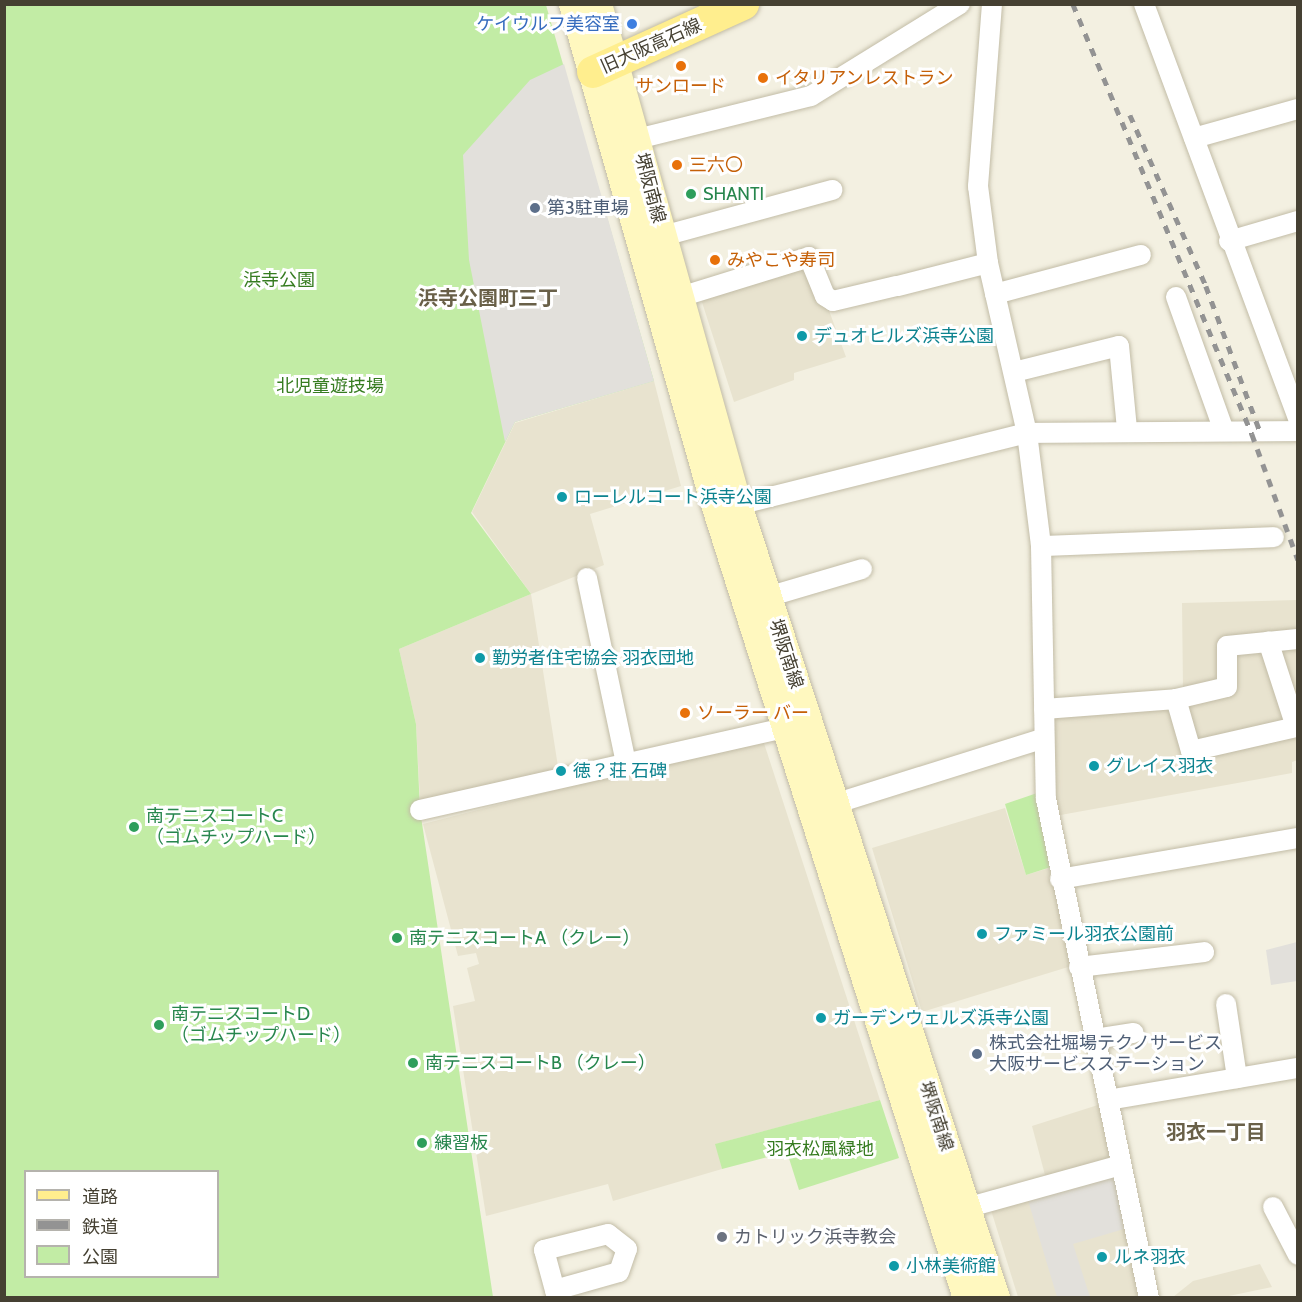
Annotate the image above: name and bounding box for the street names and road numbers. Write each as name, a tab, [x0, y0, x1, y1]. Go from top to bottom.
street label: 旧大阪高石線	[597, 14, 705, 78]
street label: 堺阪南線	[630, 150, 670, 226]
street label: 堺阪南線	[765, 616, 807, 692]
street label: 堺阪南線	[915, 1078, 957, 1154]

